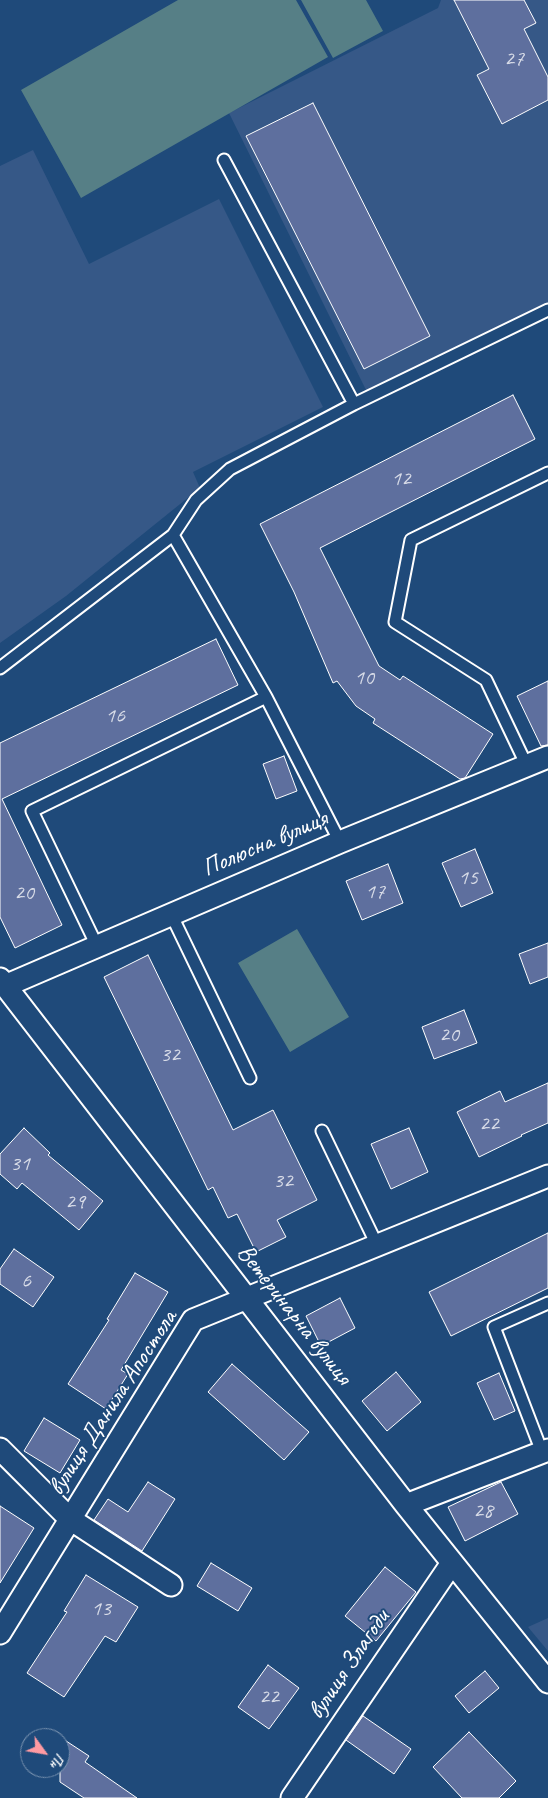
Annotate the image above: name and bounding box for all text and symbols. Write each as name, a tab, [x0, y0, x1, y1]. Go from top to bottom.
house number: 27	[504, 46, 524, 72]
house number: 12	[391, 466, 411, 492]
house number: 10	[354, 665, 374, 691]
house number: 16	[105, 703, 125, 729]
street label: Полюсна вулиця	[198, 804, 332, 884]
house number: 15	[458, 865, 478, 891]
house number: 17	[365, 879, 385, 905]
house number: 20	[14, 880, 34, 906]
house number: 20	[439, 1022, 459, 1048]
house number: 32	[160, 1042, 180, 1068]
house number: 22	[479, 1111, 499, 1137]
house number: 31	[10, 1151, 30, 1177]
house number: 32	[273, 1168, 293, 1194]
house number: 29	[65, 1189, 85, 1215]
street label: Ветеринарна вулиця	[230, 1239, 358, 1391]
house number: 6	[21, 1268, 31, 1294]
street label: вулиця Данила Апостола	[42, 1305, 184, 1501]
house number: 28	[473, 1498, 493, 1524]
house number: 13	[91, 1596, 111, 1622]
street label: вулиця Злагоди	[302, 1605, 396, 1725]
house number: 22	[259, 1684, 279, 1710]
north arrow	[20, 1728, 70, 1778]
text: Пн	[46, 1750, 68, 1771]

